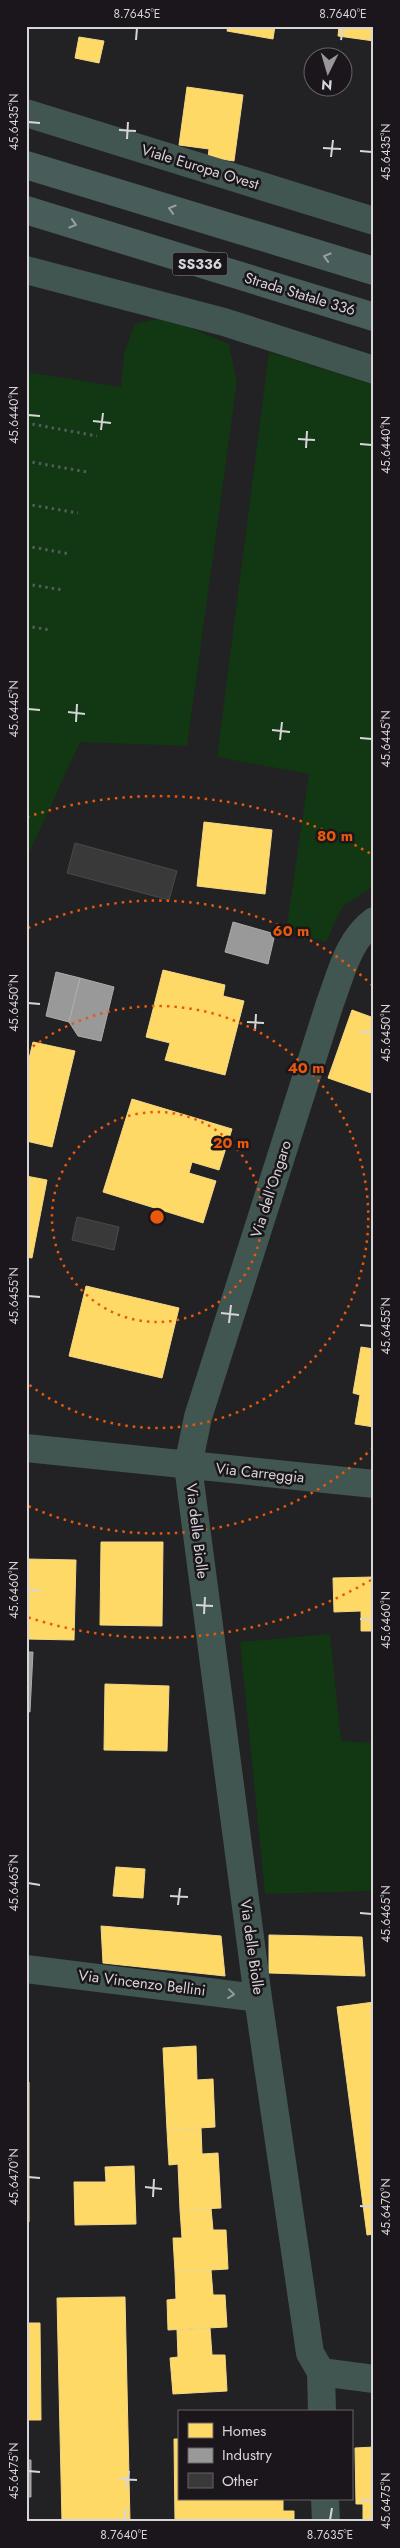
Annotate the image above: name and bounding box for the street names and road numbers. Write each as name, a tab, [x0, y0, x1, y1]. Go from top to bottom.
street label: Viale Europa Ovest	[138, 139, 262, 195]
road number: SS336	[172, 252, 228, 276]
street label: Strada Statale 336	[242, 267, 358, 321]
street label: Via dell'Ongaro	[245, 1138, 297, 1240]
street label: Via Carreggia	[215, 1457, 305, 1489]
street label: Via delle Biolle	[180, 1482, 214, 1580]
street label: Via delle Biolle	[234, 1898, 270, 1996]
street label: Via Vincenzo Bellini	[77, 1964, 207, 2002]

